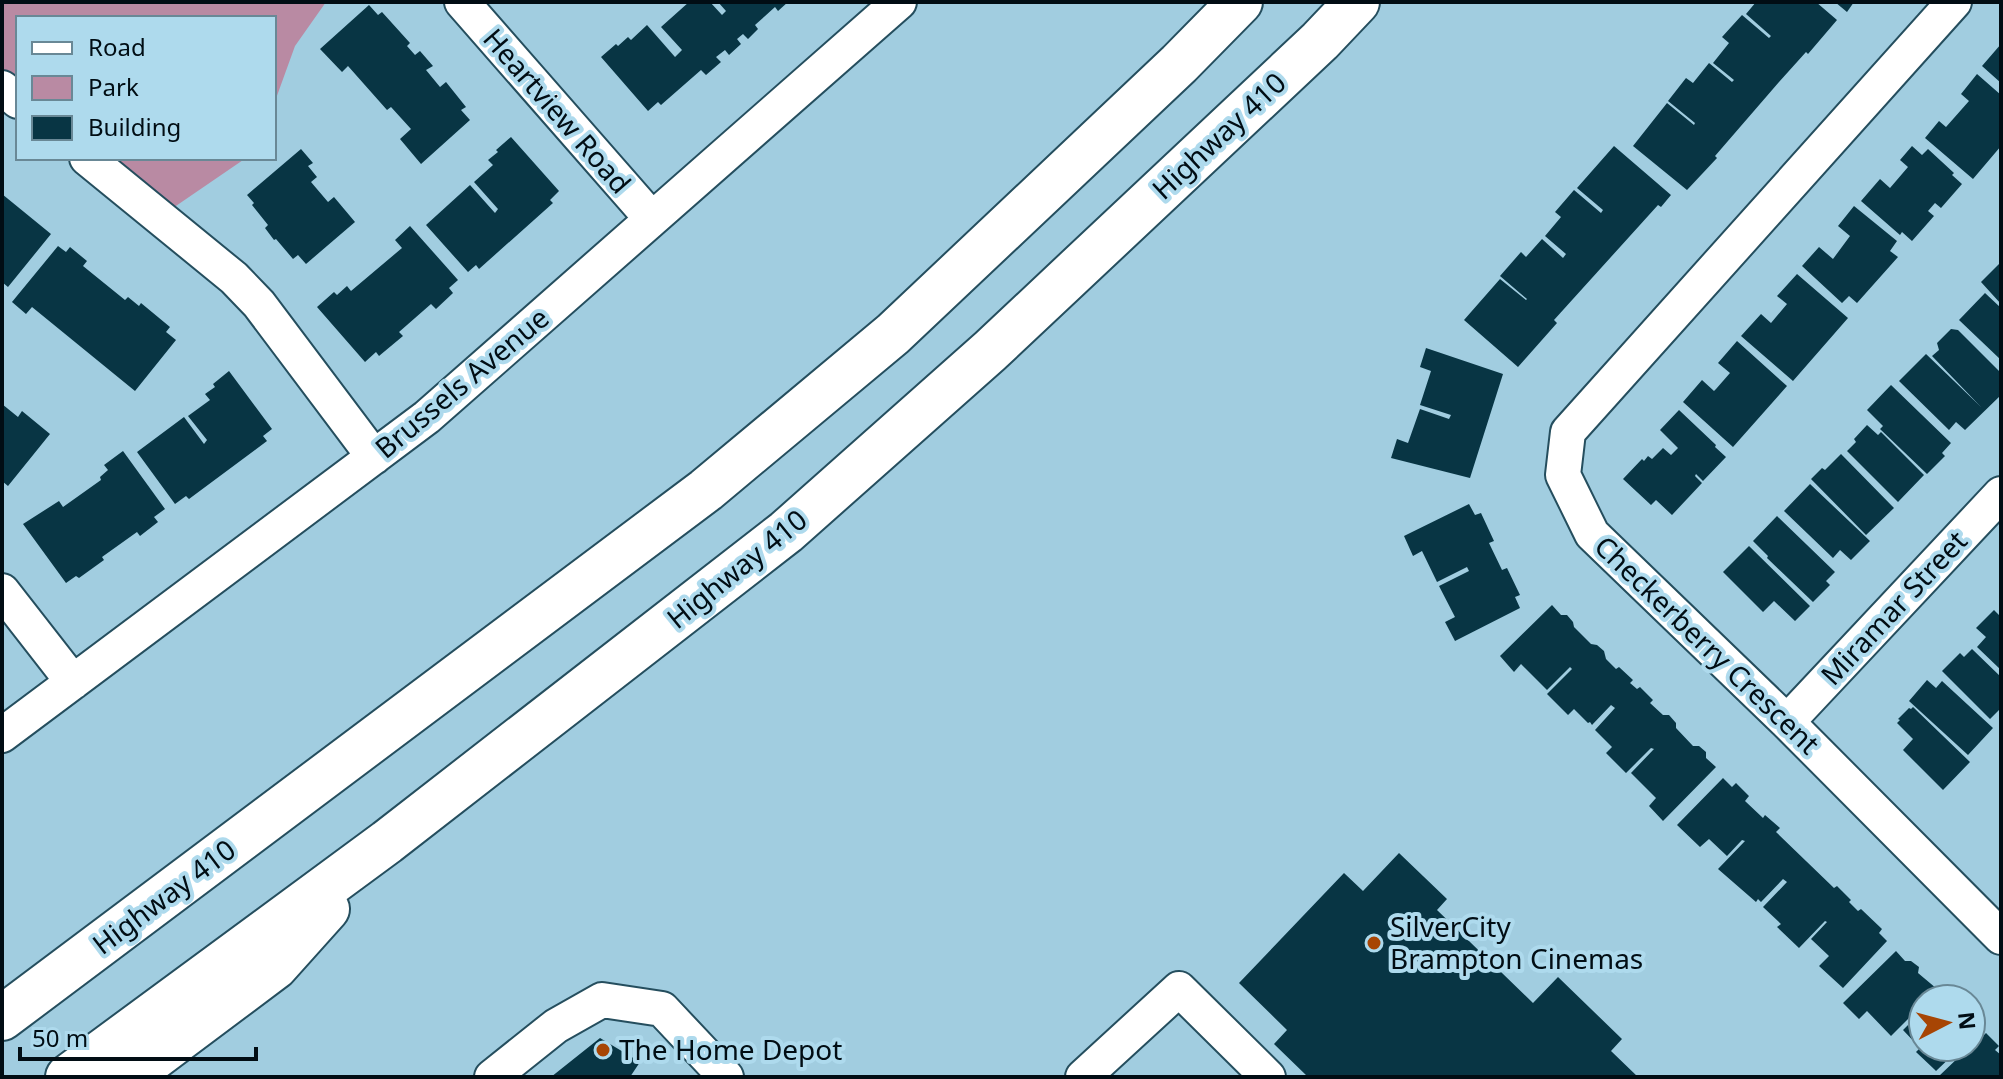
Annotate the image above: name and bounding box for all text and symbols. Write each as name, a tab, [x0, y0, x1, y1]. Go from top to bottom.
legend	[16, 16, 276, 160]
street label: Heartview Road	[475, 20, 640, 201]
text: Road	[88, 30, 146, 63]
street label: Highway 410	[1143, 63, 1293, 207]
text: Park	[88, 70, 139, 103]
text: Building	[88, 110, 181, 143]
street label: Brussels Avenue	[366, 298, 556, 466]
street label: Highway 410	[658, 500, 814, 636]
street label: Miramar Street	[1812, 522, 1975, 693]
street label: Checkerberry Crescent	[1587, 527, 1828, 762]
street label: Highway 410	[84, 830, 243, 962]
place label: SilverCity Brampton Cinemas	[1390, 907, 1643, 977]
marker: SilverCity Brampton Cinemas	[1365, 934, 1383, 952]
north arrow	[1907, 983, 1987, 1063]
text: N	[1952, 1010, 1984, 1031]
scale bar	[20, 1011, 256, 1061]
text: 50 m	[32, 1021, 88, 1054]
place label: The Home Depot	[619, 1030, 842, 1068]
marker: The Home Depot	[594, 1041, 612, 1059]

